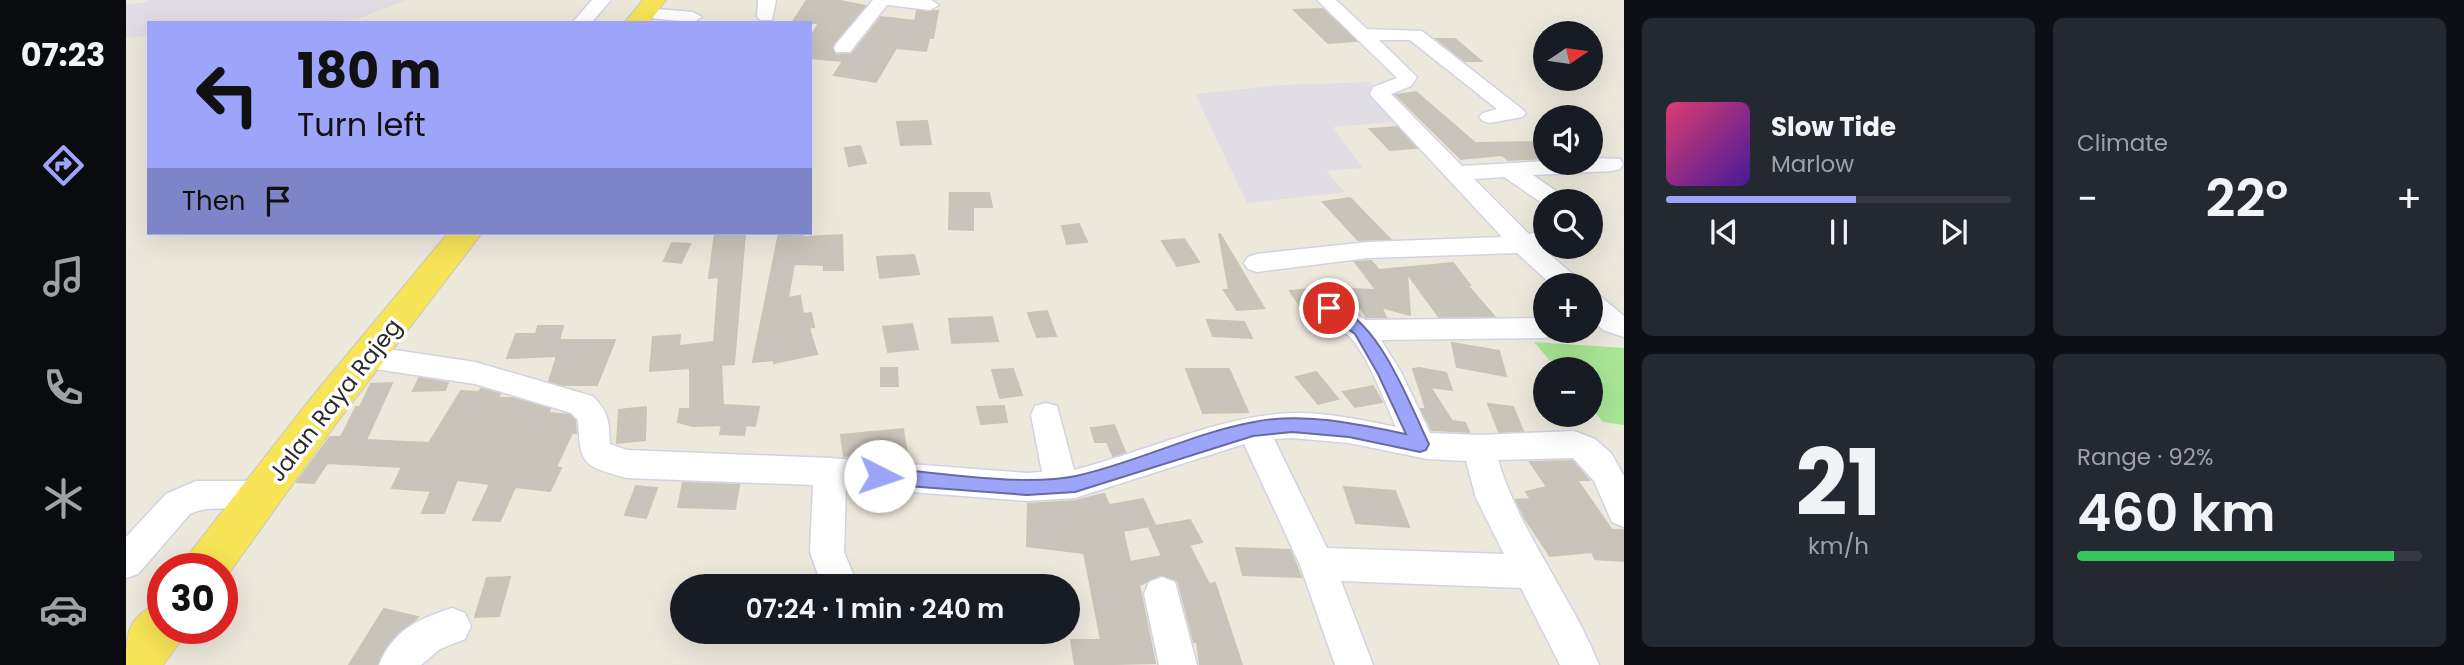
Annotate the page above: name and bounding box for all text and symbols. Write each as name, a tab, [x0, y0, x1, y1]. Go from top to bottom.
north arrow	[1533, 21, 1603, 91]
map controls	[1533, 21, 1603, 427]
text: 07:23	[21, 32, 105, 77]
text: 180 m	[297, 37, 441, 105]
icon: left	[182, 49, 273, 140]
text: Turn left	[297, 102, 426, 147]
button: sound	[1533, 105, 1603, 175]
text: Slow Tide	[1771, 109, 1896, 145]
text: Climate	[2077, 127, 2168, 159]
icon: directions	[39, 141, 88, 190]
text: Marlow	[1771, 148, 1854, 180]
text: 22°	[2206, 162, 2288, 235]
text: −	[2077, 172, 2098, 225]
text: +	[2396, 172, 2422, 225]
icon: arrive	[259, 182, 297, 220]
text: Then	[182, 183, 245, 219]
button: search	[1533, 189, 1603, 259]
icon: previous	[1705, 213, 1743, 251]
icon: pause	[1820, 213, 1858, 251]
icon: next	[1935, 213, 1973, 251]
icon: music	[39, 252, 88, 301]
button: +	[1533, 273, 1603, 343]
pin	[1299, 278, 1359, 338]
icon: arrive	[1310, 289, 1348, 327]
street label: Jalan Raya Rajeg	[261, 312, 409, 488]
button: −	[1533, 357, 1603, 427]
icon: phone	[39, 363, 88, 412]
text: 21	[1795, 419, 1882, 547]
position arrow	[843, 439, 917, 513]
text: Range · 92%	[2077, 441, 2213, 473]
icon: climate	[39, 474, 88, 523]
text: 460 km	[2077, 476, 2275, 549]
text: km/h	[1808, 530, 1869, 562]
speed limit sign: 30	[147, 553, 238, 644]
icon: car	[39, 585, 88, 634]
text: 07:24 · 1 min · 240 m	[746, 591, 1004, 627]

